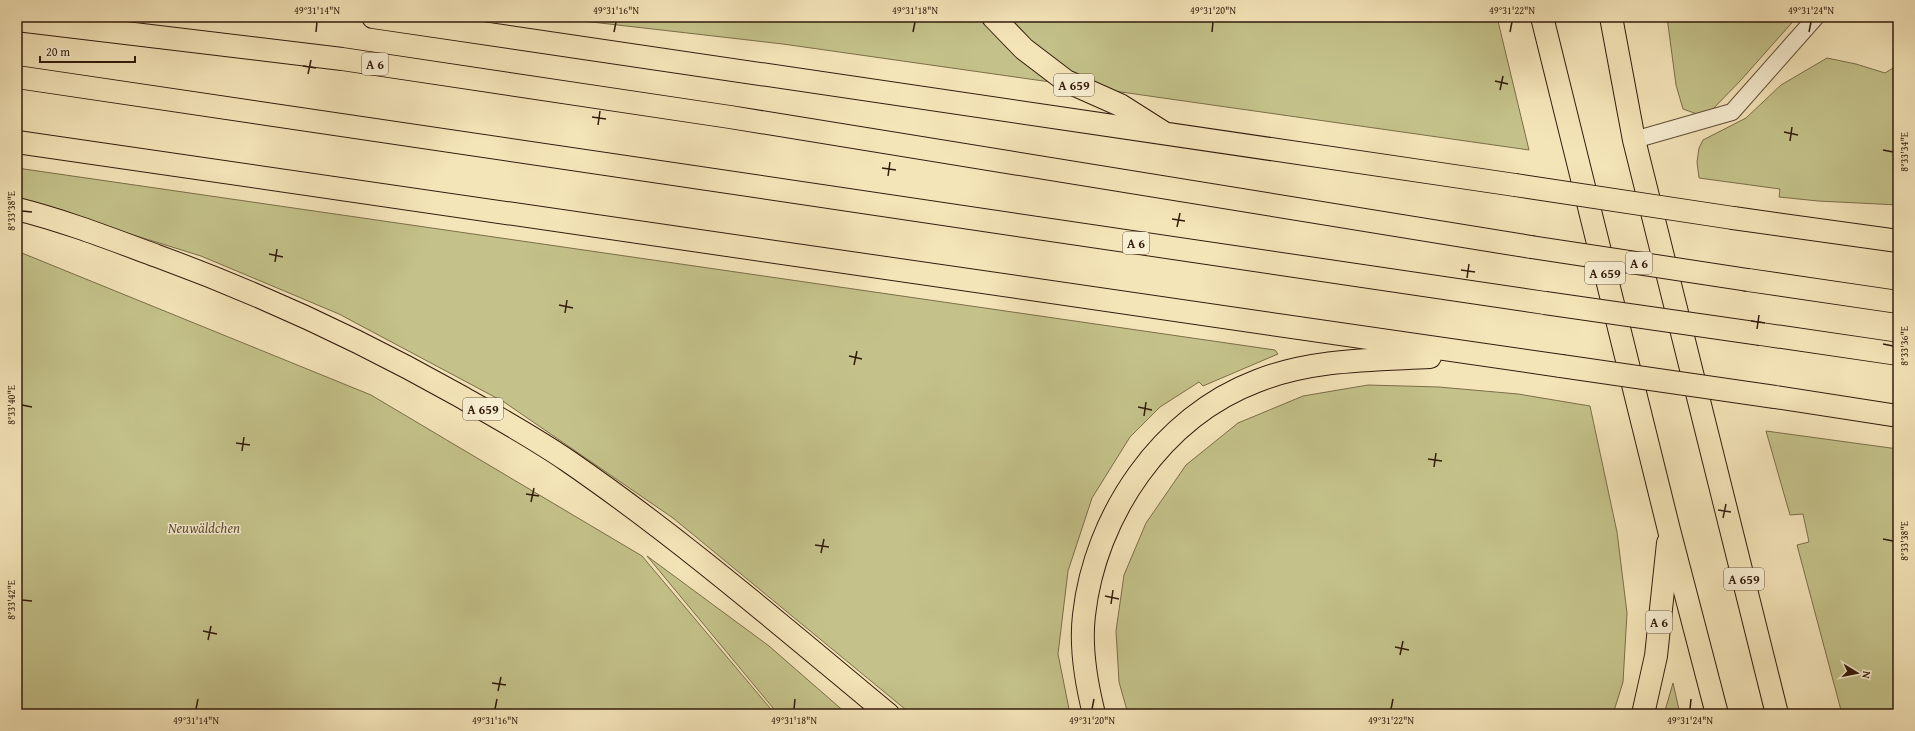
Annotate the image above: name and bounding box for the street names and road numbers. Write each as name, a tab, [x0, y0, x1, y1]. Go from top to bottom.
road number: A 6	[362, 53, 388, 75]
road number: A 659	[1054, 74, 1094, 96]
road number: A 6	[1123, 232, 1149, 254]
road number: A 6	[1626, 252, 1652, 274]
road number: A 659	[1585, 262, 1625, 284]
road number: A 659	[463, 398, 503, 420]
road number: A 659	[1724, 568, 1764, 590]
road number: A 6	[1646, 611, 1672, 633]

